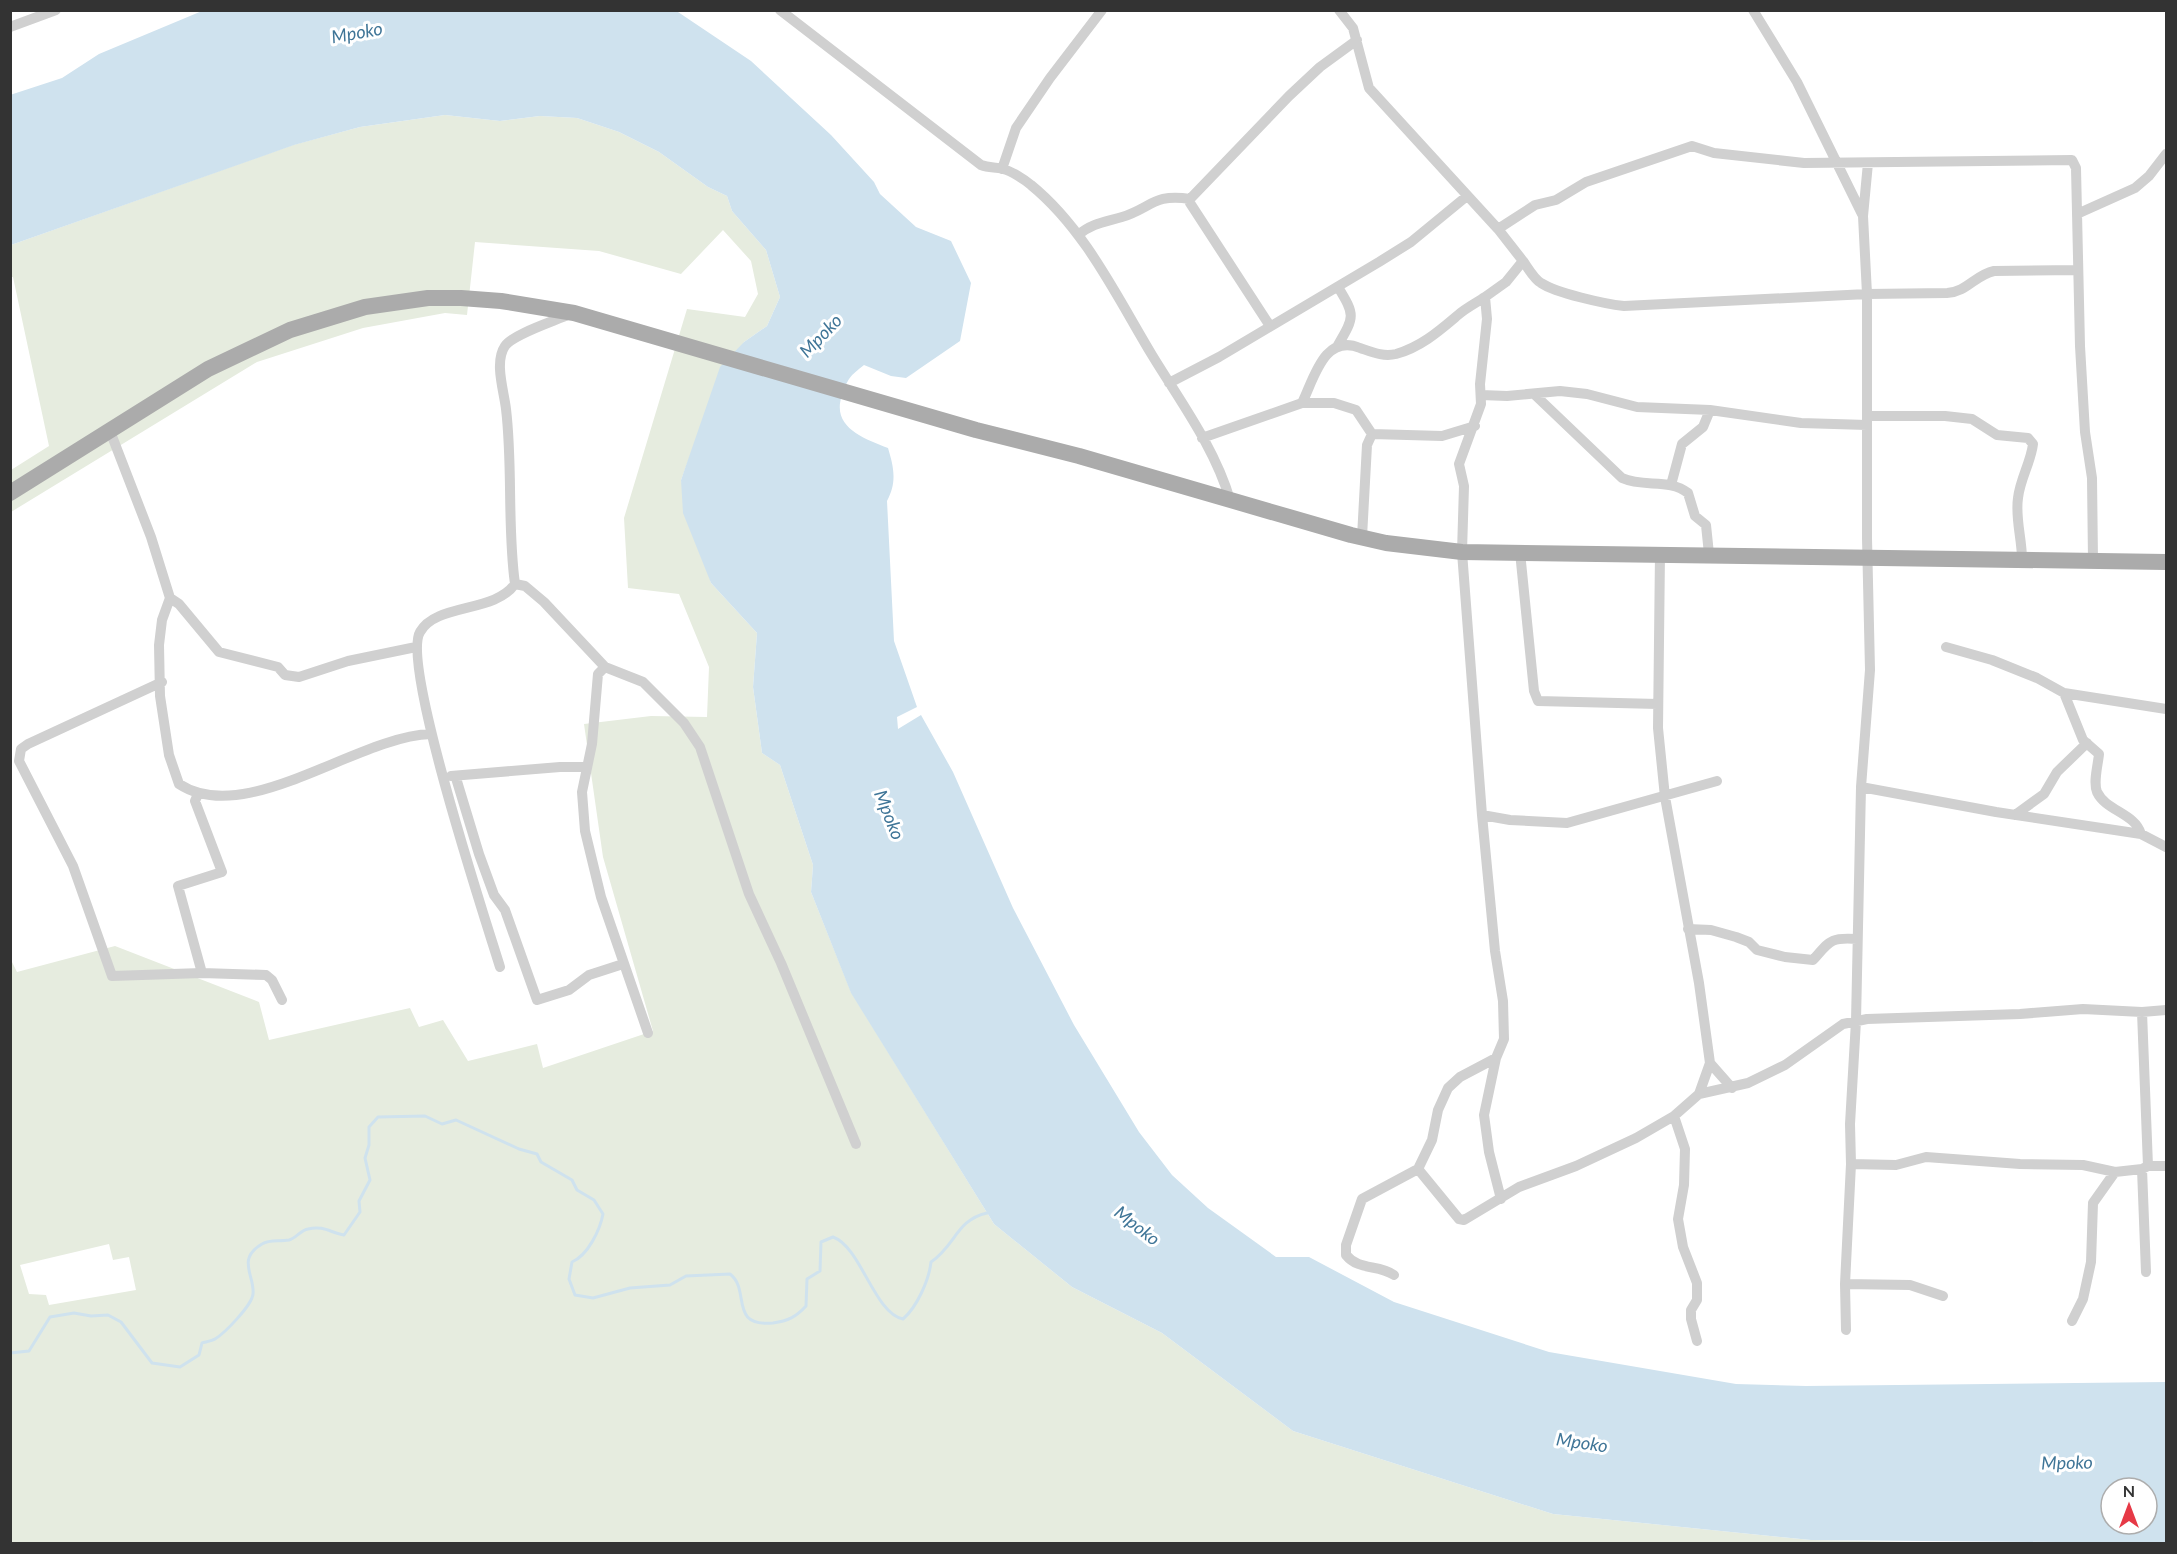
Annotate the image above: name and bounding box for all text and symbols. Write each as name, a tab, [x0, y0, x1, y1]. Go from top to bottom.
water label: Mpoko	[329, 17, 384, 47]
water label: Mpoko	[794, 309, 846, 362]
water label: Mpoko	[870, 787, 910, 843]
water label: Mpoko	[1110, 1201, 1165, 1250]
water label: Mpoko	[1555, 1428, 1609, 1456]
water label: Mpoko	[2041, 1451, 2093, 1473]
north arrow	[2099, 1476, 2159, 1536]
text: N	[2123, 1481, 2135, 1500]

